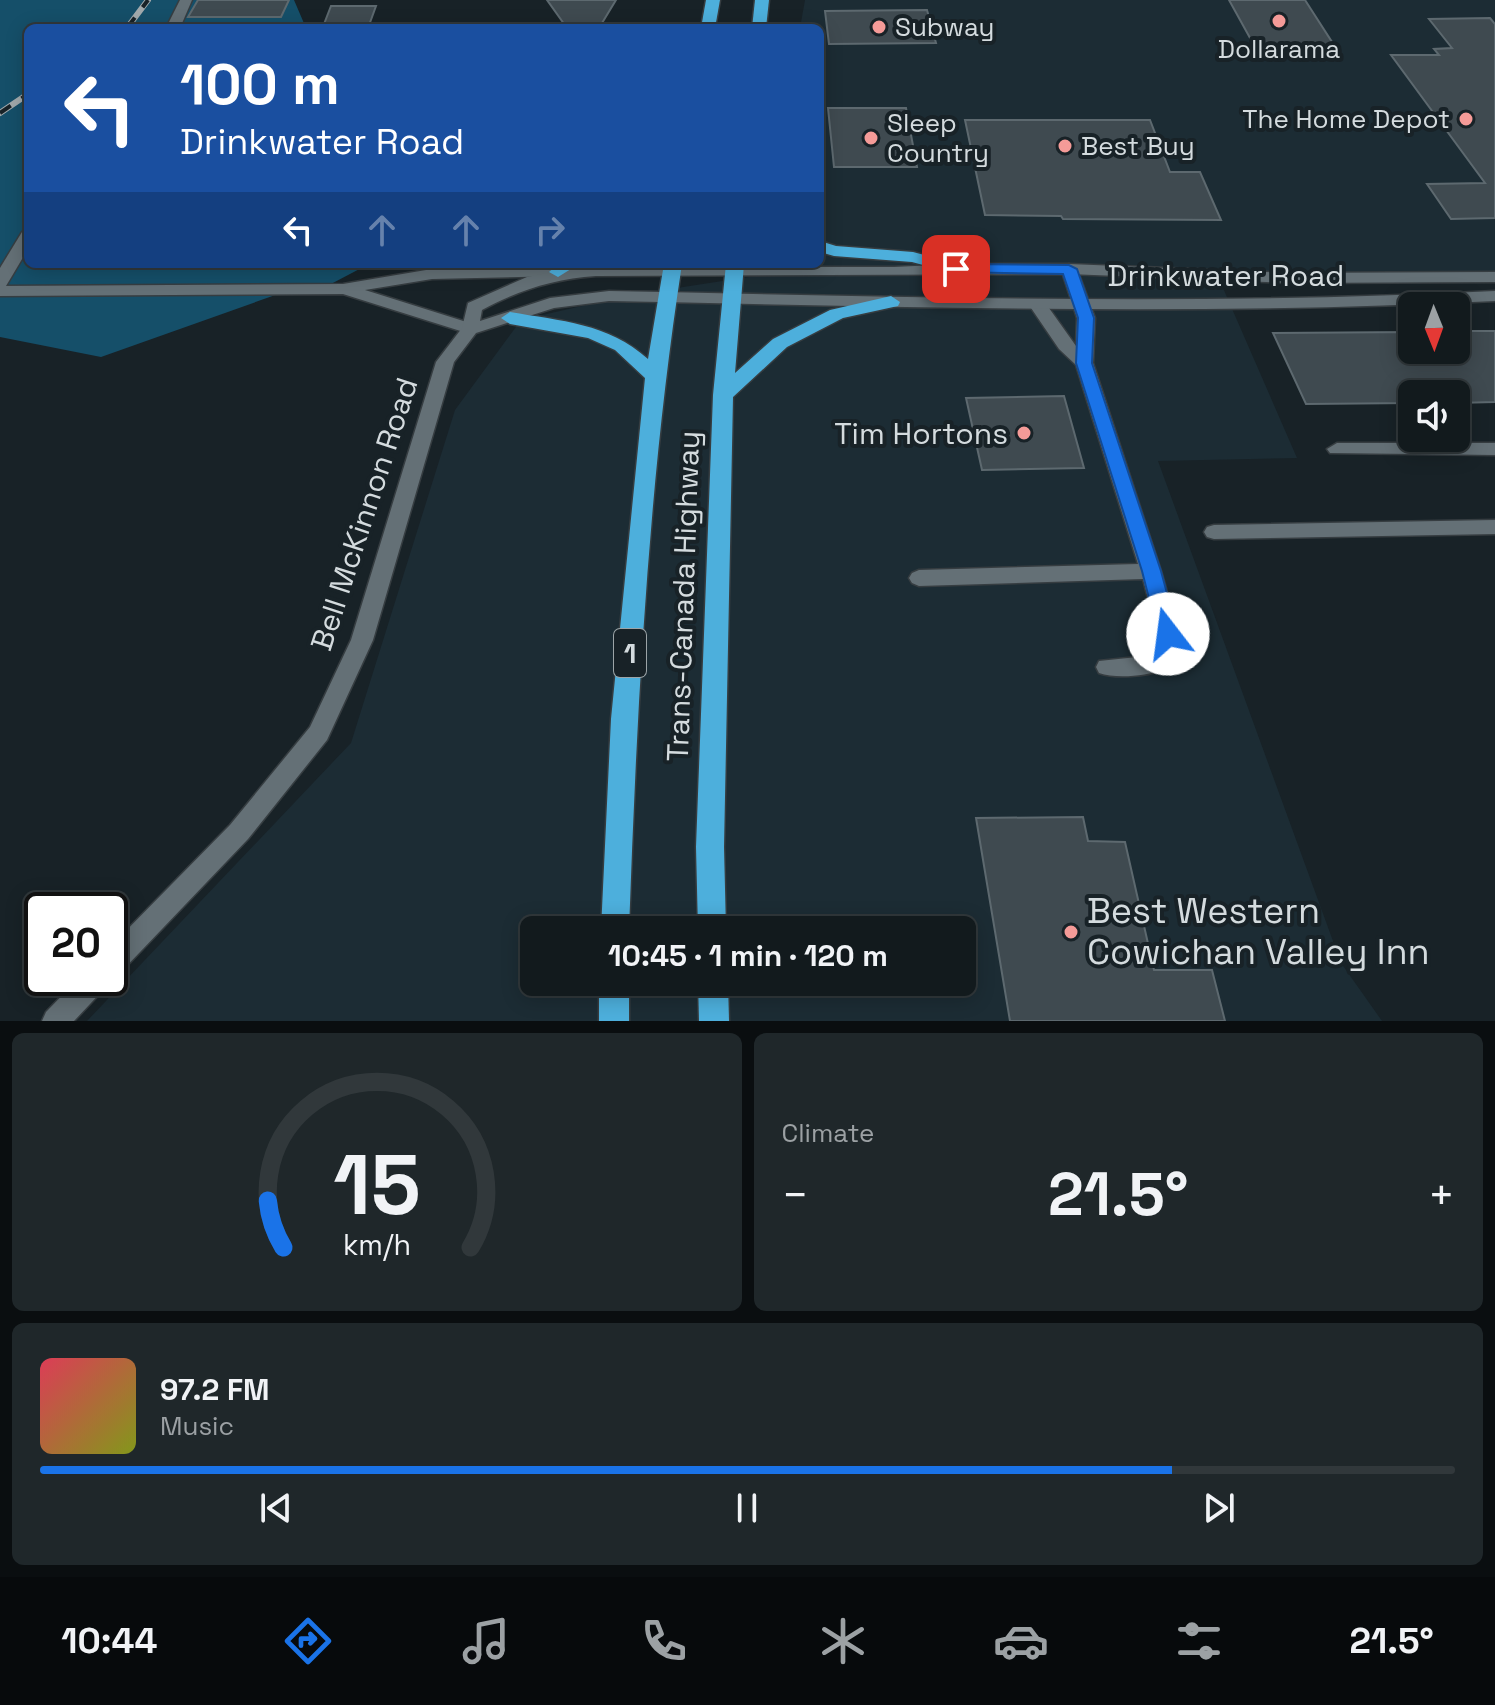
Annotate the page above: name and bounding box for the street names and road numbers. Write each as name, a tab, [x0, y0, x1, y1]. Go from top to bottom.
street label: Drinkwater Road	[1108, 256, 1344, 295]
street label: Bell McKinnon Road	[301, 373, 427, 655]
street label: Trans-Canada Highway	[658, 430, 708, 762]
road number: 1	[614, 629, 646, 677]

